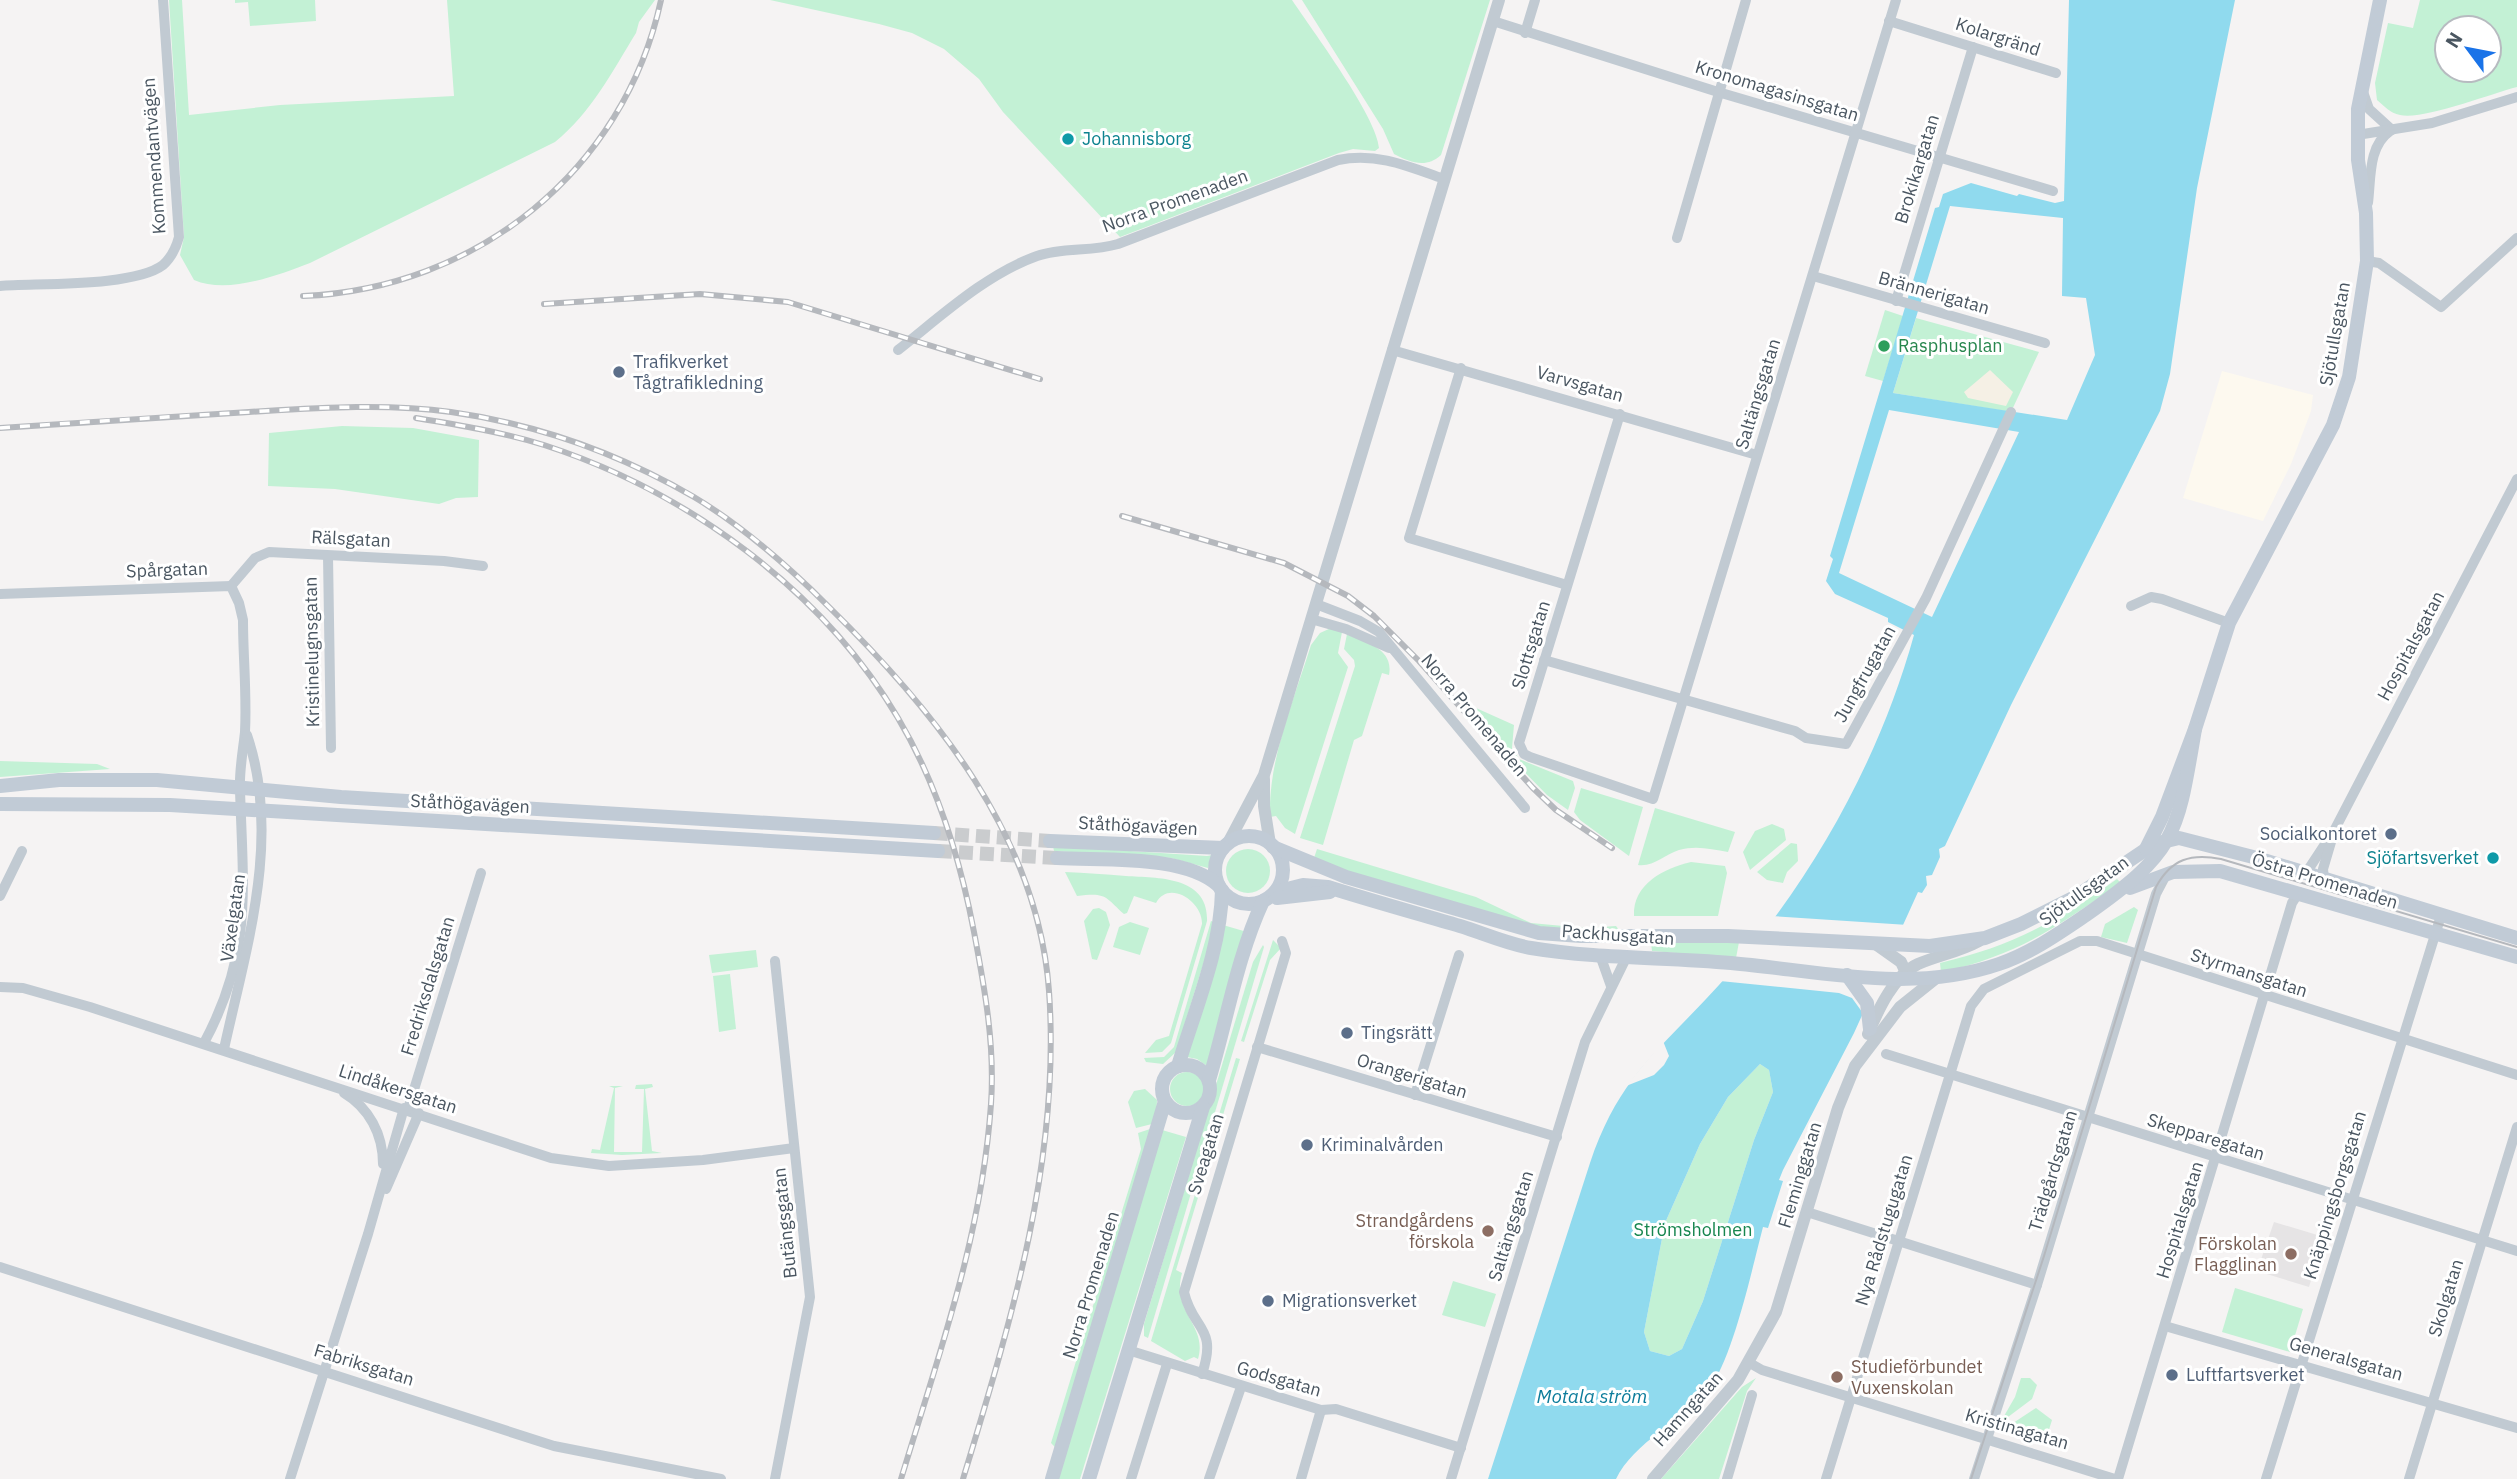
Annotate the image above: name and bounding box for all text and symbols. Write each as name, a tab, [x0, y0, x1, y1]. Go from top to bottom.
street label: Kolargränd	[1953, 12, 2044, 61]
north arrow	[2433, 14, 2503, 84]
text: N	[2440, 28, 2467, 52]
street label: Kronomagasinsgatan	[1693, 55, 1862, 126]
street label: Kommendantvägen	[137, 77, 170, 235]
street label: Brokikargatan	[1889, 112, 1944, 226]
place label: Johannisborg	[1082, 127, 1192, 150]
marker: Johannisborg	[1060, 131, 1076, 147]
street label: Norra Promenaden	[1099, 164, 1251, 238]
street label: Brännerigatan	[1876, 266, 1992, 319]
street label: Sjötullsgatan	[2314, 280, 2355, 388]
place label: Rasphusplan	[1898, 334, 2003, 357]
street label: Saltängsgatan	[1730, 336, 1785, 452]
marker: Rasphusplan	[1876, 338, 1892, 354]
place label: Trafikverket Tågtrafikledning	[633, 350, 763, 394]
street label: Varvsgatan	[1534, 360, 1626, 407]
marker: Trafikverket Tågtrafikledning	[611, 364, 627, 380]
street label: Rälsgatan	[311, 525, 391, 552]
street label: Spårgatan	[126, 557, 208, 582]
street label: Kristinelugnsgatan	[299, 577, 324, 727]
street label: Hospitalsgatan	[2372, 587, 2449, 705]
street label: Slottsgatan	[1506, 598, 1555, 692]
street label: Jungfrugatan	[1829, 621, 1901, 726]
street label: Norra Promenaden	[1416, 649, 1532, 781]
street label: Ståthögavägen	[410, 789, 530, 818]
street label: Ståthögavägen	[1078, 811, 1198, 840]
place label: Socialkontoret	[2260, 822, 2377, 845]
marker: Socialkontoret	[2383, 826, 2399, 842]
place label: Sjöfartsverket	[2367, 846, 2479, 869]
street label: Östra Promenaden	[2249, 847, 2401, 914]
street label: Sjötullsgatan	[2034, 850, 2133, 931]
marker: Sjöfartsverket	[2485, 850, 2501, 866]
street label: Växelgatan	[215, 872, 250, 964]
street label: Fredriksdalsgatan	[395, 913, 460, 1058]
street label: Packhusgatan	[1561, 919, 1675, 950]
street label: Styrmansgatan	[2188, 943, 2311, 1002]
place label: Tingsrätt	[1361, 1021, 1433, 1044]
marker: Tingsrätt	[1339, 1025, 1355, 1041]
street label: Orangerigatan	[1354, 1048, 1470, 1103]
street label: Lindåkersgatan	[336, 1059, 460, 1119]
street label: Trädgårdsgatan	[2023, 1107, 2082, 1234]
street label: Skepparegatan	[2145, 1108, 2268, 1165]
street label: Knäppingsborgsgatan	[2298, 1108, 2371, 1282]
street label: Sveagatan	[1182, 1110, 1229, 1197]
street label: Fleminggatan	[1772, 1119, 1827, 1231]
place label: Kriminalvården	[1321, 1133, 1443, 1156]
marker: Kriminalvården	[1299, 1137, 1315, 1153]
street label: Nya Rådstugugatan	[1850, 1152, 1917, 1308]
street label: Hospitalsgatan	[2151, 1159, 2208, 1281]
street label: Butängsgatan	[767, 1166, 802, 1280]
street label: Saltängsgatan	[1483, 1168, 1538, 1284]
street label: Norra Promenaden	[1057, 1208, 1124, 1361]
place label: Strandgårdens förskola	[1356, 1209, 1474, 1253]
park label: Strömsholmen	[1634, 1218, 1752, 1241]
marker: Strandgårdens förskola	[1480, 1223, 1496, 1239]
place label: Förskolan Flagglinan	[2194, 1232, 2277, 1276]
marker: Förskolan Flagglinan	[2283, 1246, 2299, 1262]
street label: Skolgatan	[2423, 1256, 2468, 1339]
place label: Migrationsverket	[1282, 1289, 1417, 1312]
marker: Migrationsverket	[1260, 1293, 1276, 1309]
street label: Generalsgatan	[2287, 1331, 2406, 1386]
street label: Fabriksgatan	[311, 1338, 417, 1391]
street label: Godsgatan	[1234, 1355, 1324, 1402]
place label: Studieförbundet Vuxenskolan	[1851, 1355, 1983, 1399]
place label: Luftfartsverket	[2186, 1363, 2305, 1386]
street label: Hamngatan	[1648, 1366, 1727, 1451]
marker: Luftfartsverket	[2164, 1367, 2180, 1383]
marker: Studieförbundet Vuxenskolan	[1829, 1369, 1845, 1385]
water label: Motala ström	[1537, 1384, 1647, 1408]
street label: Kristinagatan	[1963, 1403, 2072, 1454]

